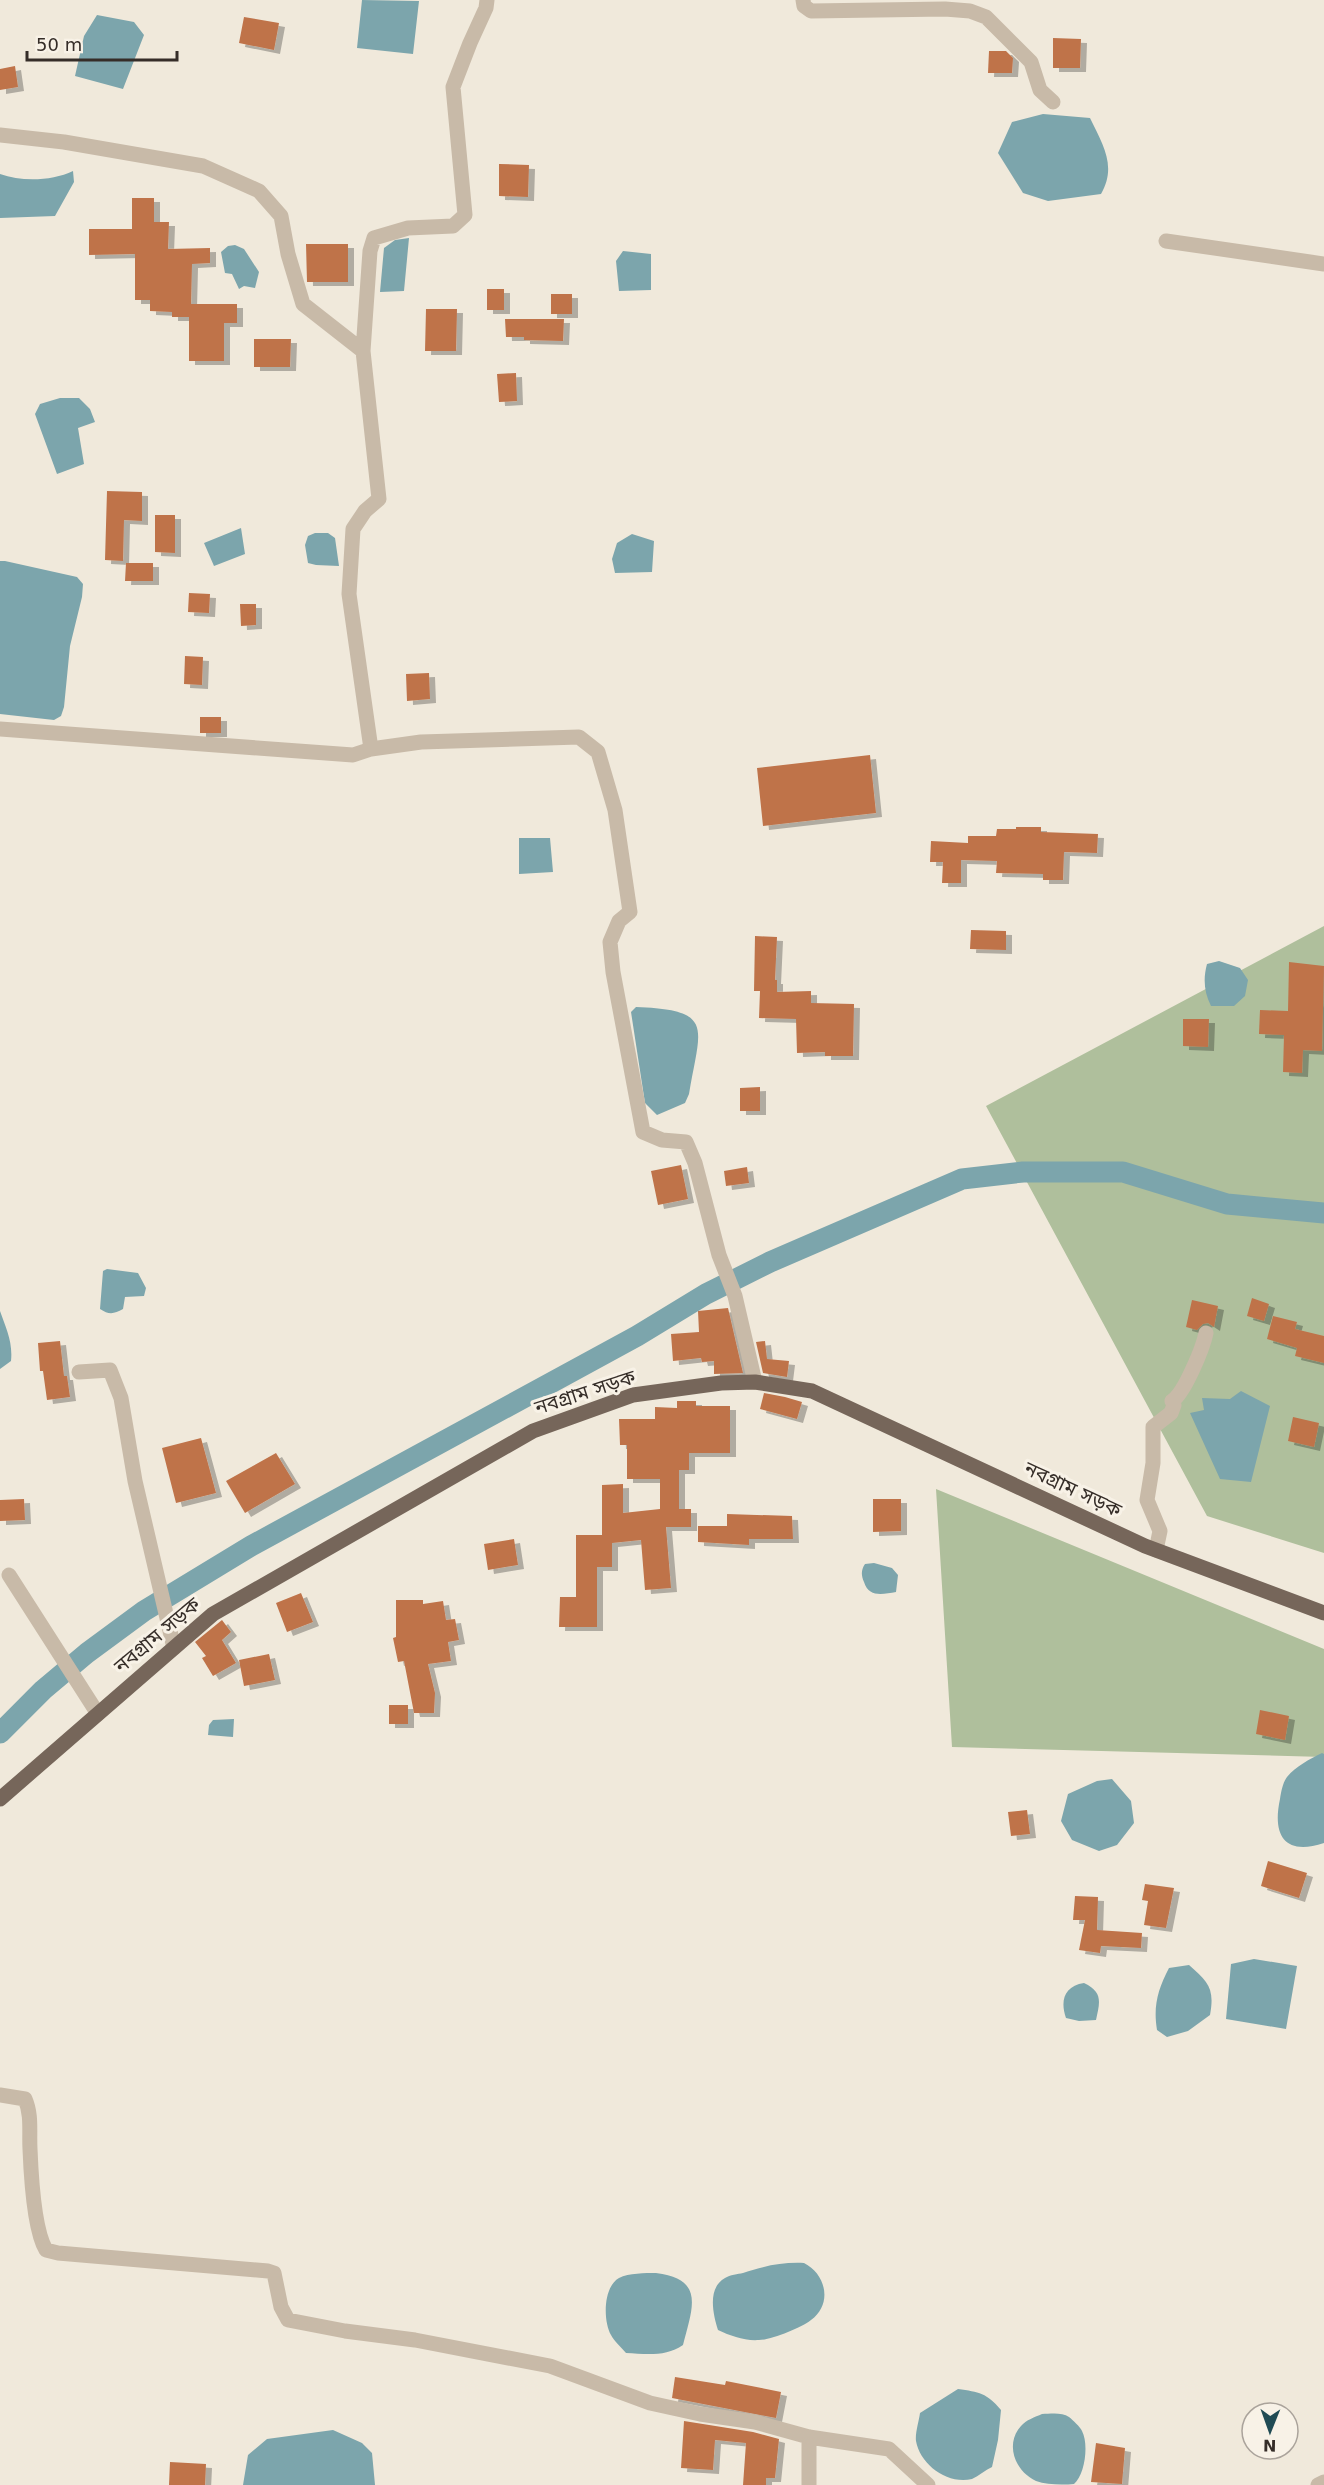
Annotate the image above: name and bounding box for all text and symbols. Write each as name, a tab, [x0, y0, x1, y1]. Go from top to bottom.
scale bar	[27, 24, 177, 62]
text: 50 m	[36, 34, 82, 55]
street label: নবগ্রাম সড়ক	[531, 1364, 639, 1420]
street label: নবগ্রাম সড়ক	[1020, 1456, 1126, 1522]
street label: নবগ্রাম সড়ক	[108, 1592, 205, 1678]
north arrow	[1240, 2401, 1300, 2461]
text: N	[1263, 2436, 1277, 2455]

